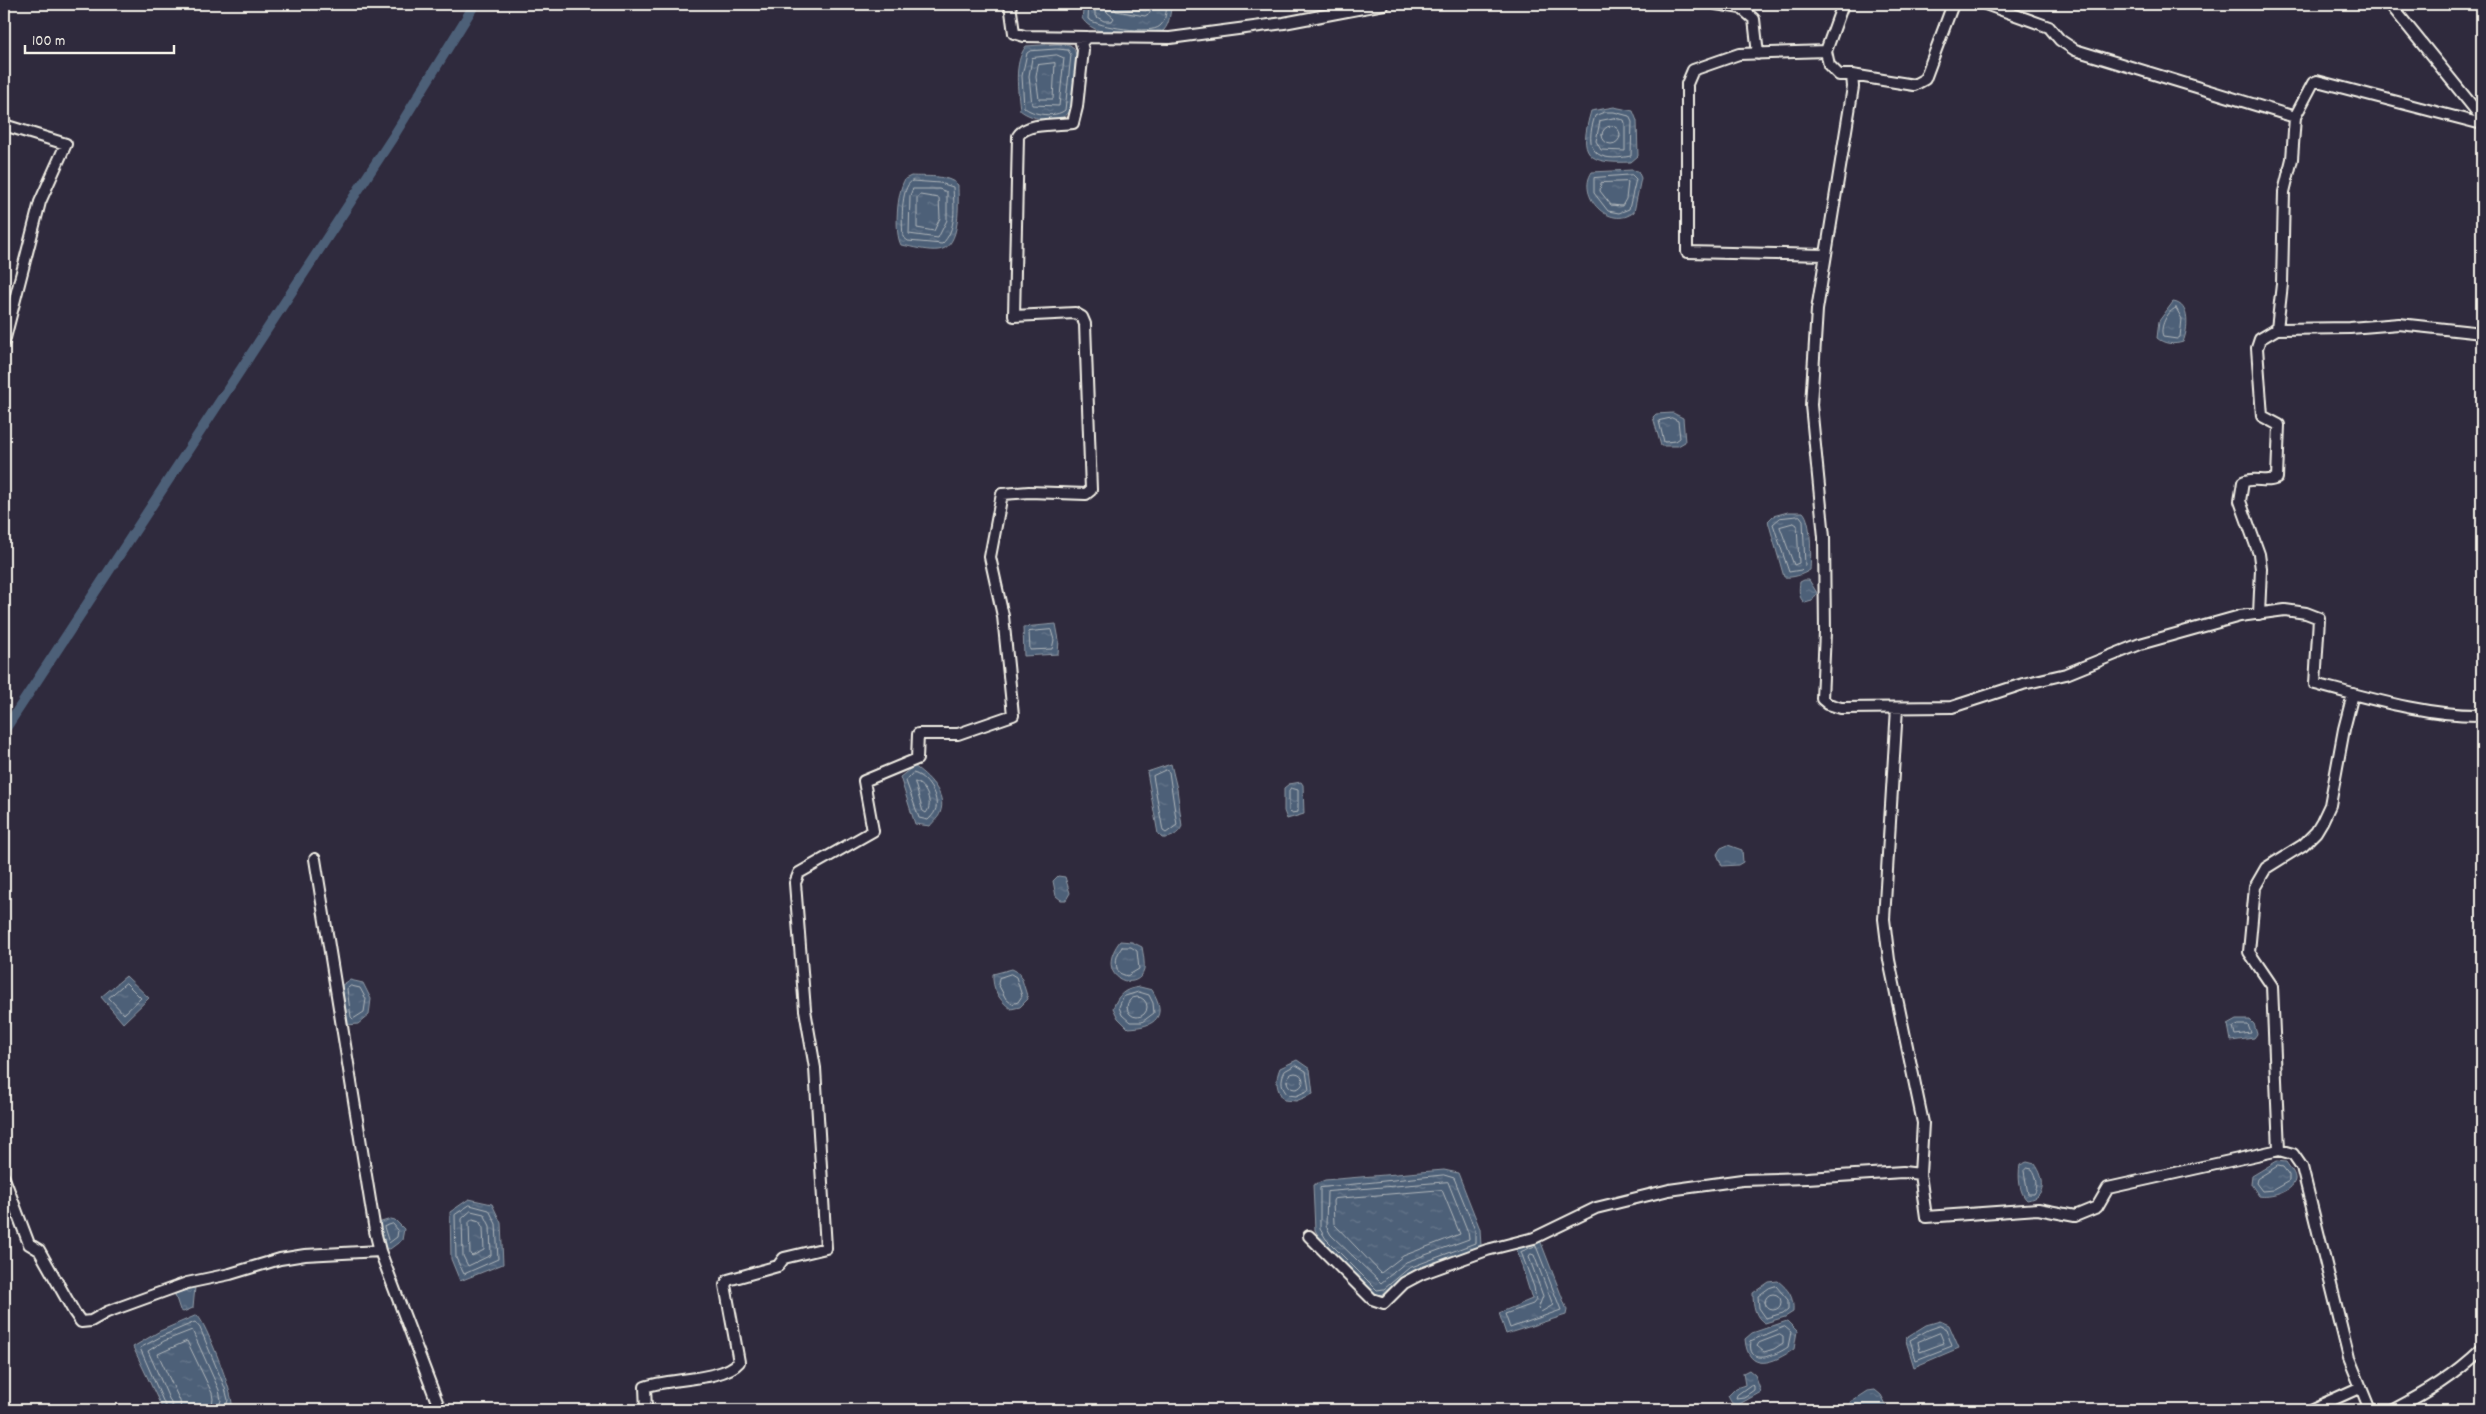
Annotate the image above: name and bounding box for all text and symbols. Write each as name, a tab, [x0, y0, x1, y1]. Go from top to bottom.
scale bar	[25, 22, 174, 54]
text: 100 m	[32, 31, 65, 53]

